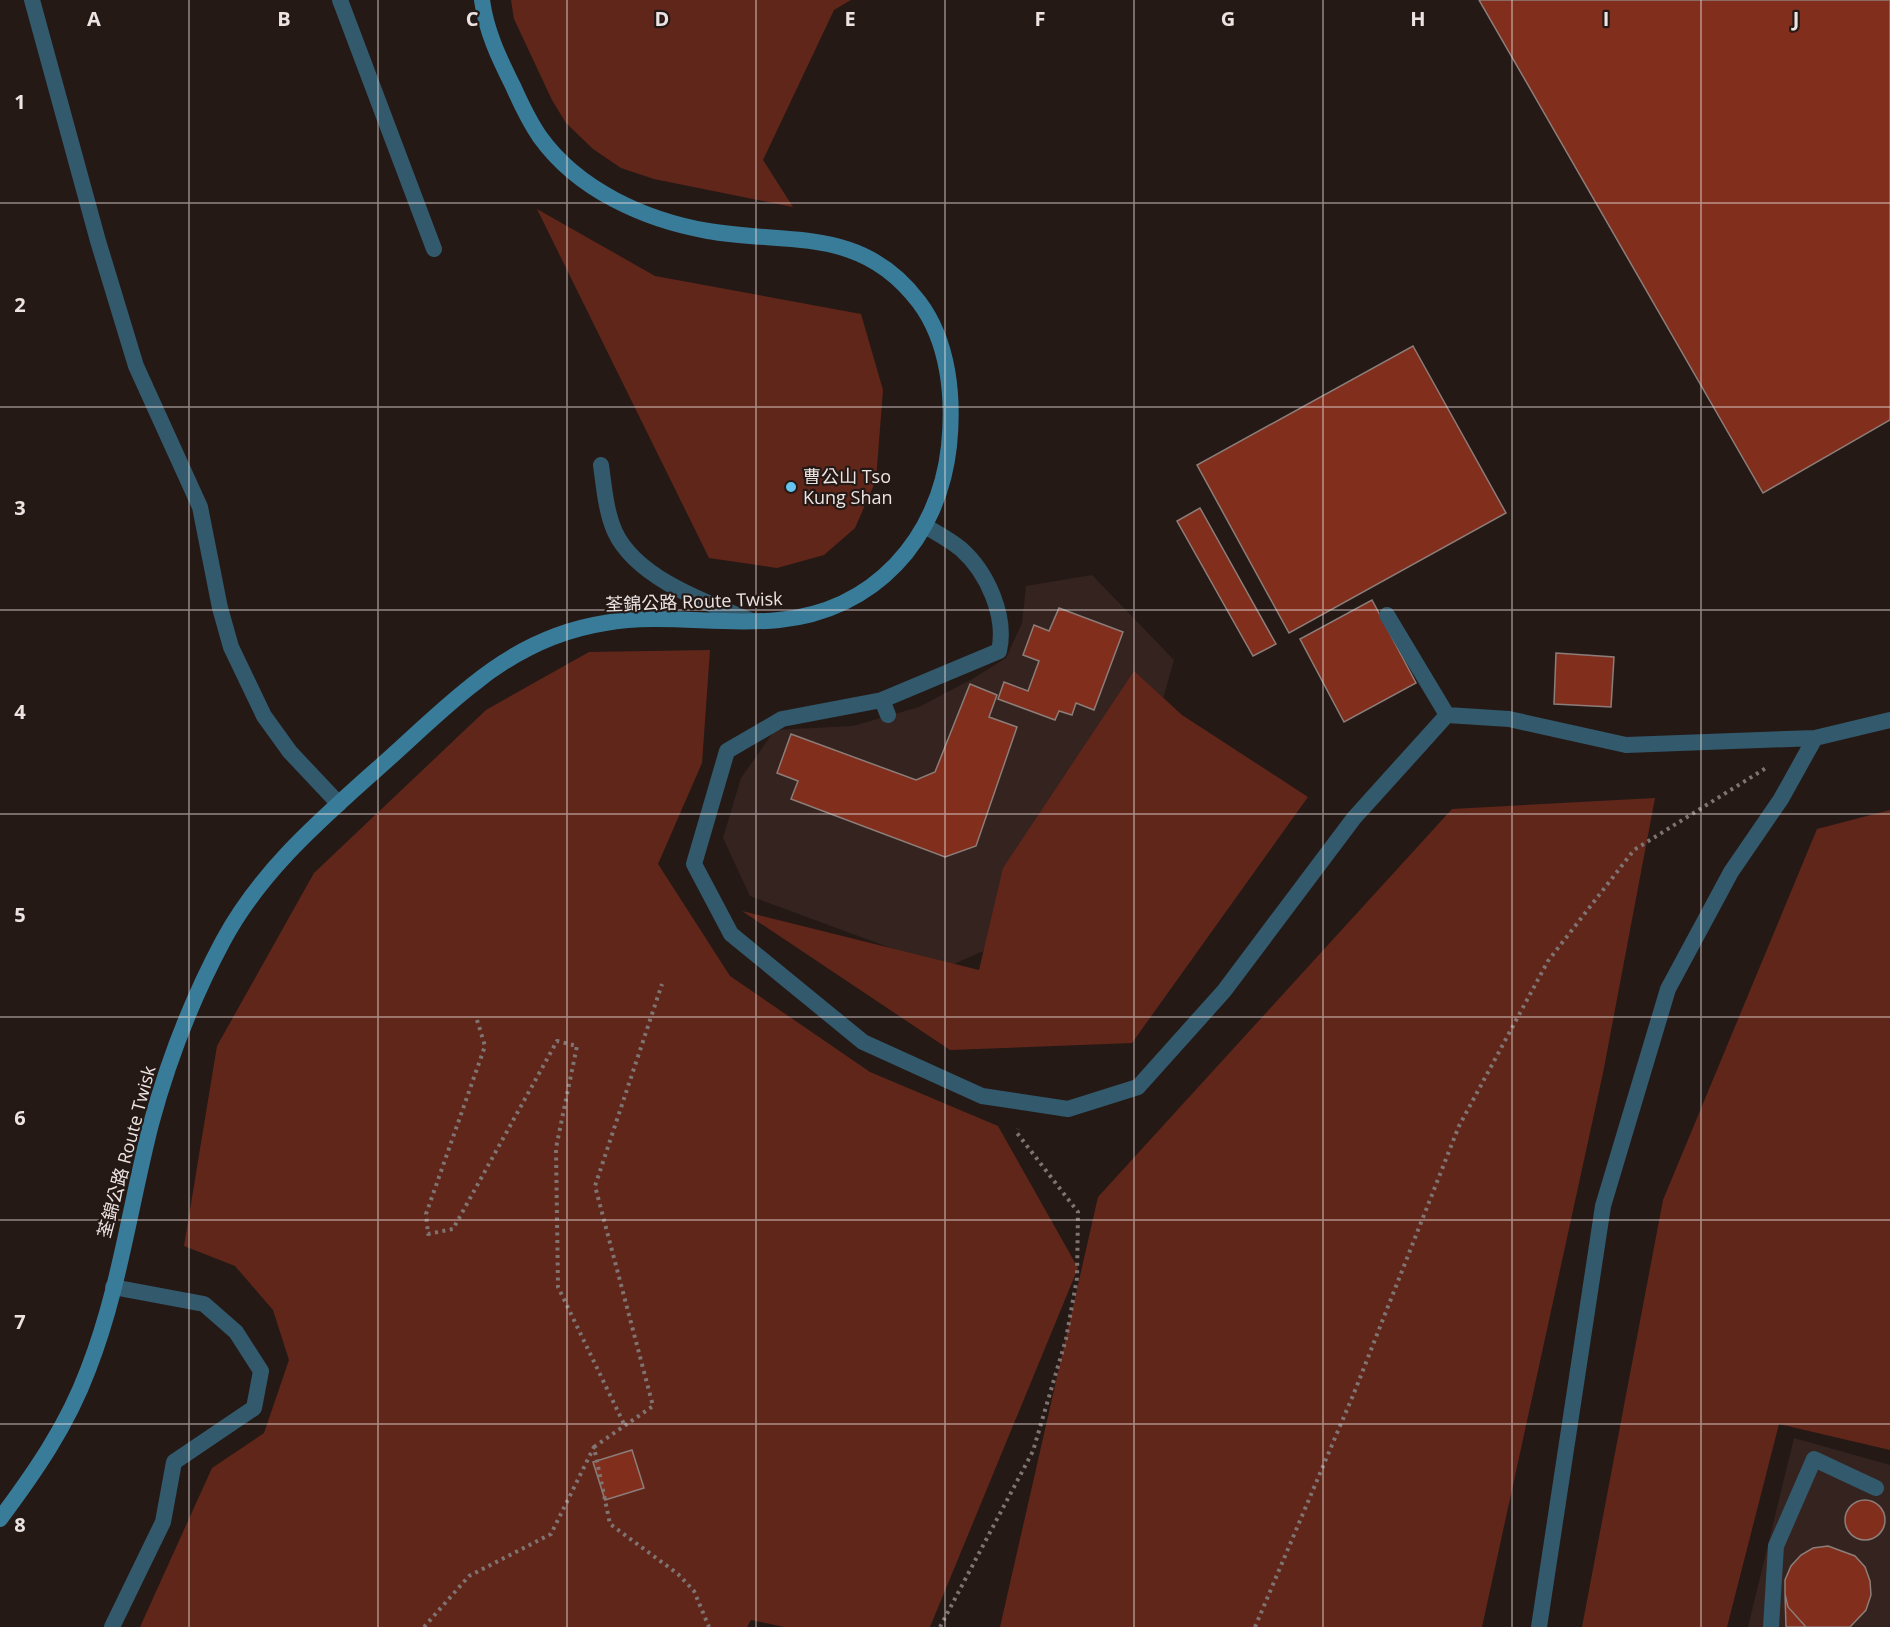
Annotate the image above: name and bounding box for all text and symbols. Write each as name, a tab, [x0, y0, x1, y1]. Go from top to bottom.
text: A	[87, 5, 101, 32]
text: B	[277, 5, 291, 32]
text: C	[466, 5, 479, 32]
text: D	[655, 5, 669, 32]
text: E	[844, 5, 856, 32]
text: F	[1035, 5, 1045, 32]
text: G	[1221, 5, 1235, 32]
text: H	[1410, 5, 1426, 32]
text: I	[1603, 5, 1609, 32]
text: J	[1791, 5, 1799, 32]
text: 1	[14, 88, 26, 115]
text: 2	[14, 291, 26, 318]
place label: 曹公山 Tso Kung Shan	[803, 464, 893, 509]
marker: 曹公山 Tso Kung Shan	[784, 480, 798, 494]
text: 3	[14, 494, 26, 521]
street label: 荃錦公路 Route Twisk	[605, 586, 784, 616]
text: 4	[14, 698, 26, 725]
text: 5	[14, 901, 26, 928]
street label: 荃錦公路 Route Twisk	[91, 1062, 161, 1240]
text: 6	[14, 1104, 26, 1131]
text: 7	[14, 1308, 26, 1335]
text: 8	[14, 1511, 26, 1538]

